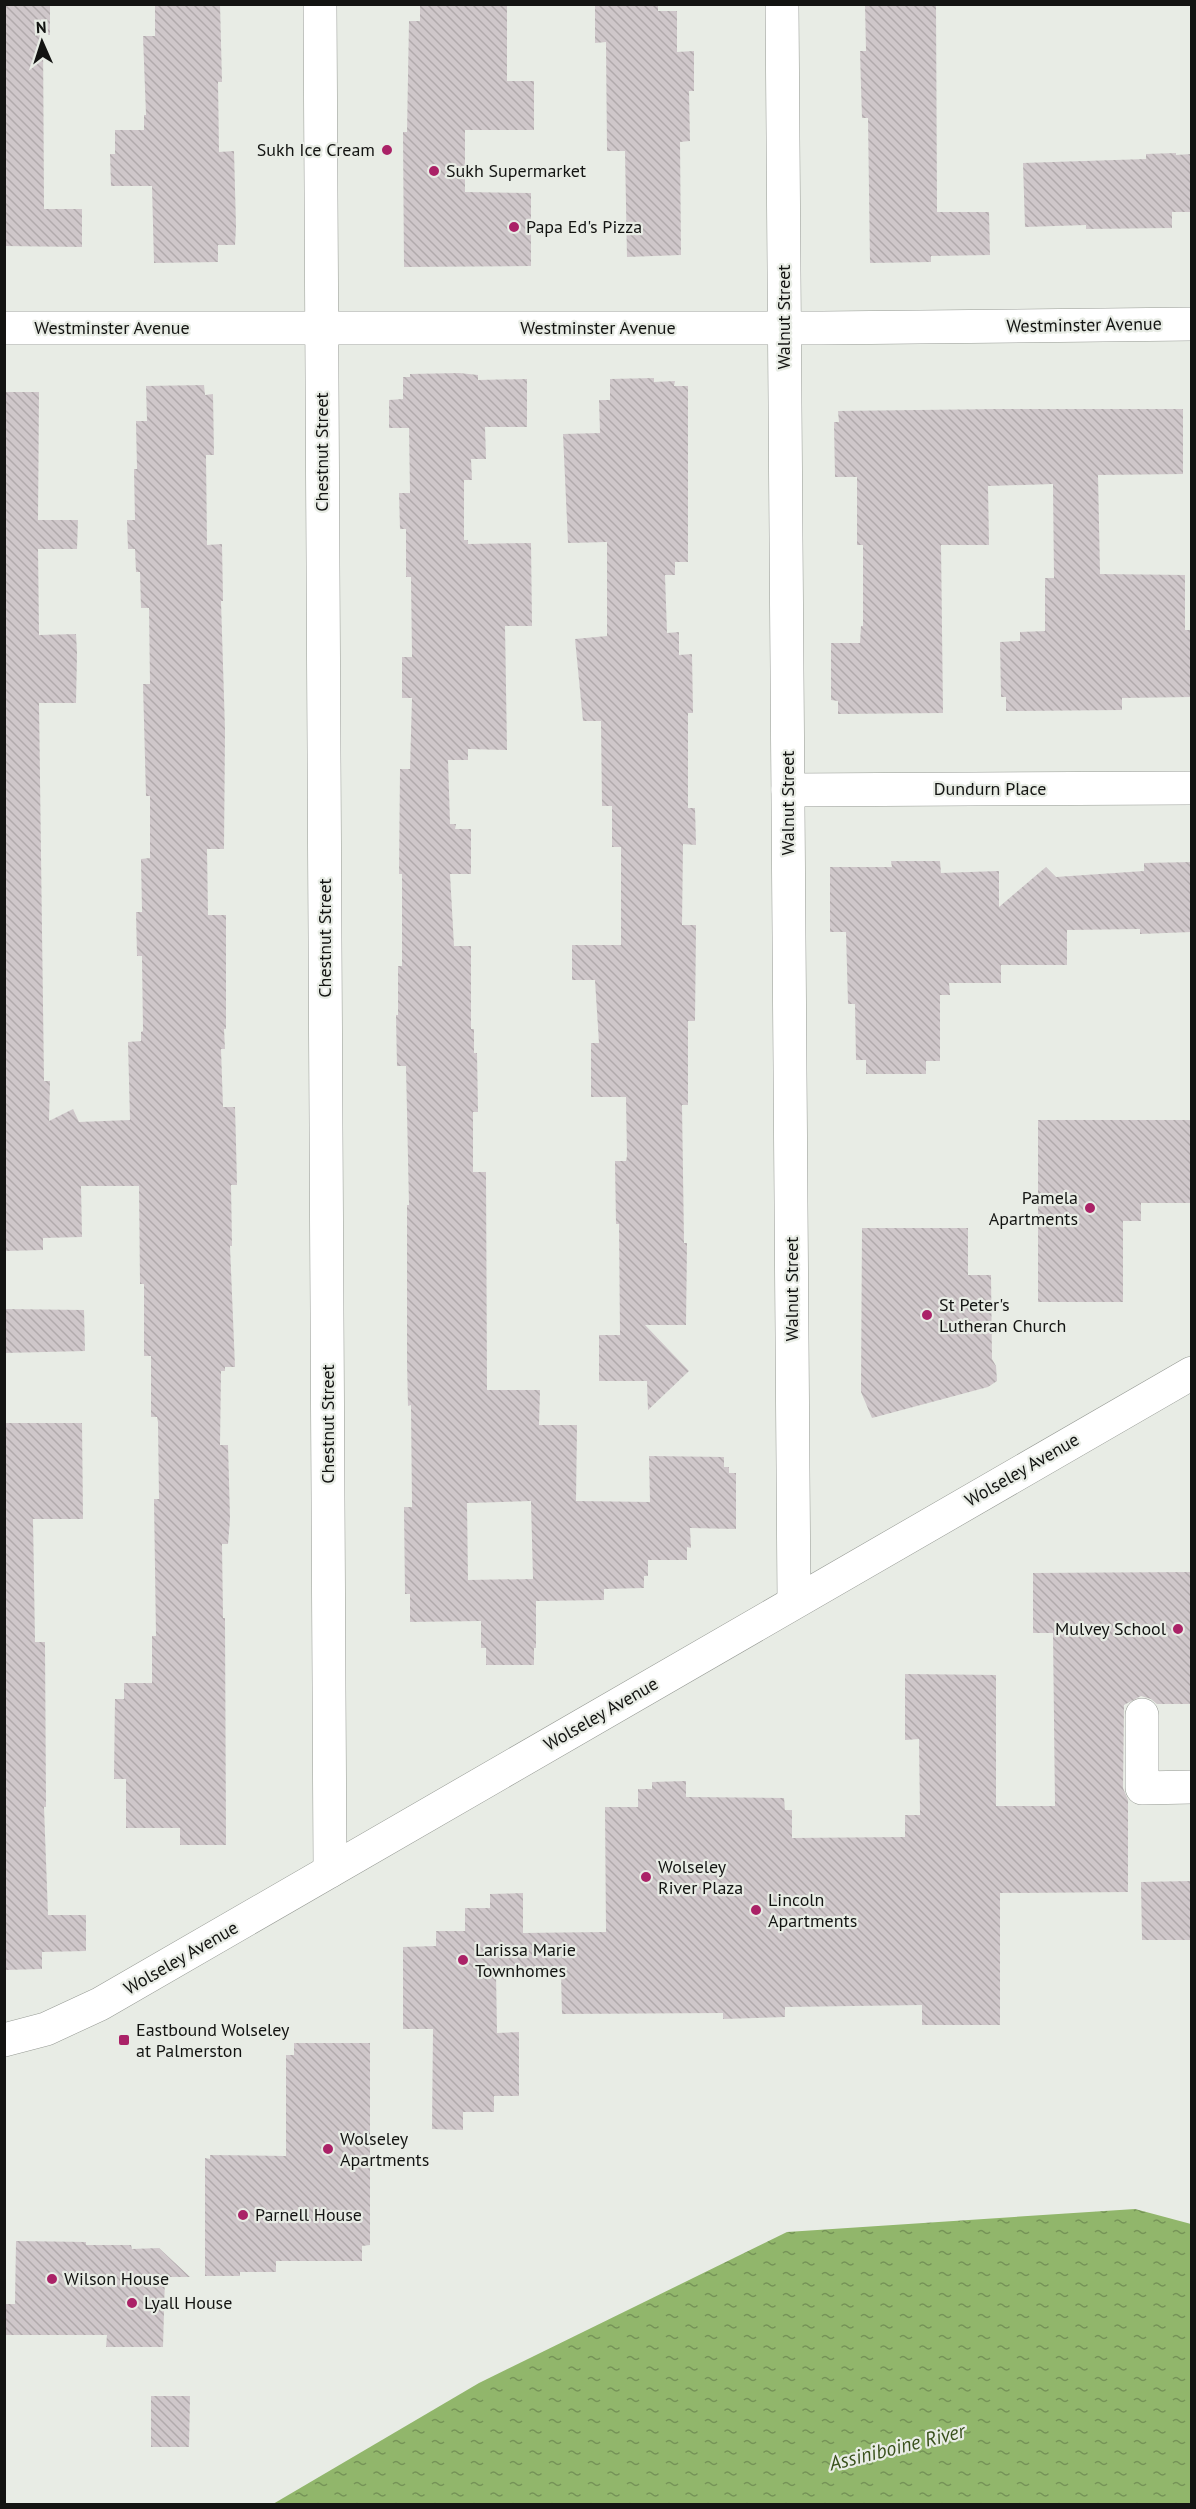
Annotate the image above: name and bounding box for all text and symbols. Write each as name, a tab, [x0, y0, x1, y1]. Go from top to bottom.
north arrow	[12, 12, 72, 72]
text: N	[35, 17, 47, 37]
place label: Sukh Ice Cream	[257, 138, 375, 161]
marker: Sukh Ice Cream	[380, 143, 394, 157]
place label: Sukh Supermarket	[446, 159, 586, 182]
marker: Sukh Supermarket	[427, 164, 441, 178]
place label: Papa Ed's Pizza	[526, 215, 642, 238]
marker: Papa Ed's Pizza	[507, 220, 521, 234]
street label: Walnut Street	[772, 265, 795, 369]
street label: Westminster Avenue	[1006, 312, 1162, 337]
street label: Westminster Avenue	[34, 316, 190, 339]
street label: Westminster Avenue	[520, 316, 676, 339]
street label: Chestnut Street	[310, 392, 333, 512]
street label: Walnut Street	[776, 751, 799, 855]
street label: Dundurn Place	[934, 777, 1046, 800]
street label: Chestnut Street	[313, 878, 336, 998]
place label: Pamela Apartments	[989, 1186, 1078, 1230]
marker: Pamela Apartments	[1083, 1201, 1097, 1215]
street label: Walnut Street	[780, 1237, 803, 1341]
place label: St Peter's Lutheran Church	[939, 1293, 1066, 1337]
marker: St Peter's Lutheran Church	[920, 1308, 934, 1322]
street label: Chestnut Street	[316, 1364, 339, 1484]
street label: Wolseley Avenue	[961, 1428, 1083, 1512]
place label: Mulvey School	[1055, 1617, 1167, 1640]
marker: Mulvey School	[1171, 1622, 1185, 1636]
street label: Wolseley Avenue	[540, 1672, 662, 1756]
place label: Wolseley River Plaza	[658, 1855, 743, 1899]
marker: Wolseley River Plaza	[639, 1870, 653, 1884]
place label: Lincoln Apartments	[768, 1888, 857, 1932]
marker: Lincoln Apartments	[749, 1903, 763, 1917]
street label: Wolseley Avenue	[120, 1916, 242, 2000]
place label: Larissa Marie Townhomes	[475, 1938, 576, 1982]
marker: Larissa Marie Townhomes	[456, 1953, 470, 1967]
place label: Eastbound Wolseley at Palmerston	[136, 2018, 290, 2062]
marker: Eastbound Wolseley at Palmerston	[117, 2033, 131, 2047]
place label: Wolseley Apartments	[340, 2127, 429, 2171]
marker: Wolseley Apartments	[321, 2142, 335, 2156]
place label: Parnell House	[255, 2203, 362, 2226]
marker: Parnell House	[236, 2208, 250, 2222]
place label: Wilson House	[64, 2267, 169, 2290]
marker: Wilson House	[45, 2272, 59, 2286]
place label: Lyall House	[144, 2291, 232, 2314]
marker: Lyall House	[125, 2296, 139, 2310]
water label: Assiniboine River	[825, 2417, 969, 2477]

